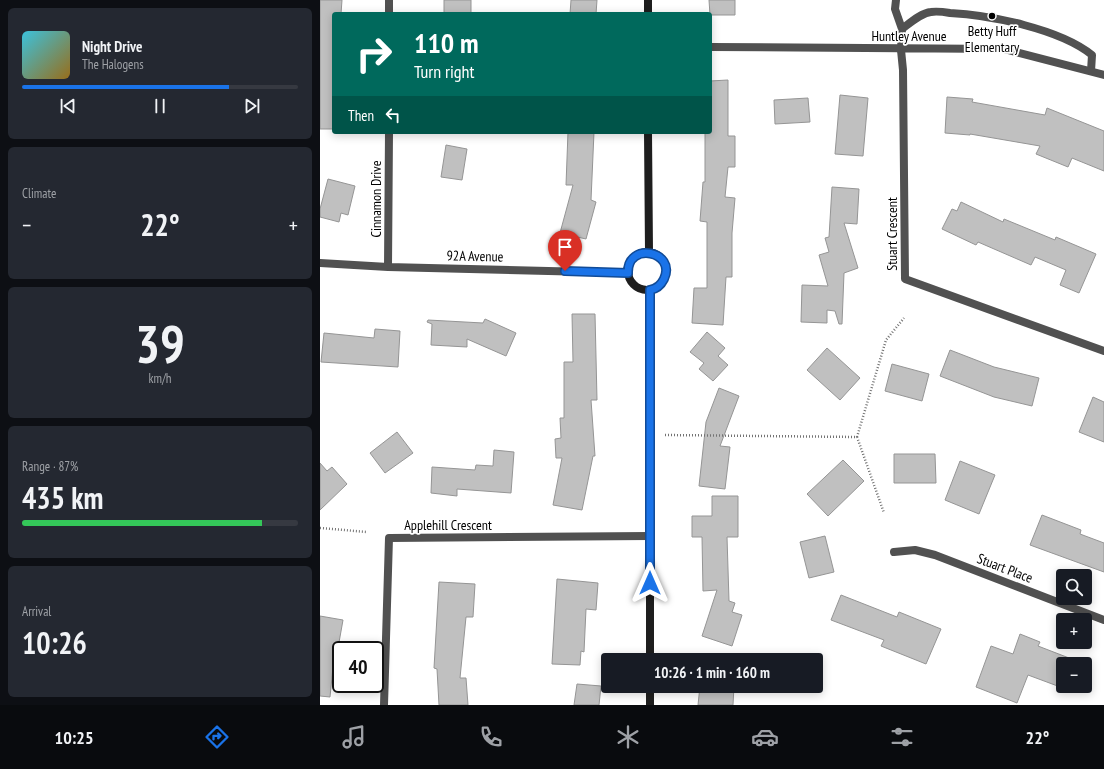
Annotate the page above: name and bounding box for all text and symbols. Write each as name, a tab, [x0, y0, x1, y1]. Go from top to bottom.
marker: Betty Huff Elementary	[987, 11, 997, 21]
place label: Betty Huff Elementary	[965, 22, 1020, 56]
text: 110 m	[414, 24, 478, 61]
street label: Huntley Avenue	[871, 27, 947, 45]
icon: right	[348, 28, 400, 80]
text: Night Drive	[82, 37, 142, 56]
text: The Halogens	[82, 56, 144, 73]
text: Turn right	[414, 60, 474, 83]
icon: previous	[57, 95, 79, 117]
icon: pause	[149, 95, 171, 117]
icon: next	[241, 95, 263, 117]
icon: left	[382, 104, 404, 126]
text: Then	[348, 106, 374, 125]
street label: Cinnamon Drive	[367, 160, 385, 238]
text: Climate	[22, 185, 56, 202]
street label: Stuart Crescent	[883, 197, 901, 271]
text: 22°	[140, 205, 180, 244]
text: −	[22, 211, 31, 239]
text: +	[289, 211, 298, 239]
pin	[548, 230, 582, 271]
icon: arrive	[554, 236, 576, 258]
street label: 92A Avenue	[446, 247, 504, 265]
text: 39	[135, 310, 185, 377]
text: km/h	[148, 370, 172, 387]
text: Range · 87%	[22, 458, 78, 475]
text: 435 km	[22, 478, 103, 517]
street label: Applehill Crescent	[404, 516, 492, 534]
street label: Stuart Place	[975, 549, 1036, 587]
position arrow	[629, 562, 671, 604]
map controls	[1056, 569, 1092, 693]
button: search	[1056, 569, 1092, 605]
text: Arrival	[22, 603, 51, 620]
button: +	[1056, 613, 1092, 649]
text: 10:26	[22, 623, 87, 662]
speed limit sign: 40	[332, 641, 384, 693]
button: −	[1056, 657, 1092, 693]
text: 10:26 · 1 min · 160 m	[654, 663, 770, 682]
icon: directions	[203, 723, 231, 751]
icon: music	[340, 723, 368, 751]
icon: phone	[477, 723, 505, 751]
icon: climate	[614, 723, 642, 751]
icon: car	[751, 723, 779, 751]
icon: filters	[888, 723, 916, 751]
text: 10:25	[55, 726, 94, 749]
text: 22°	[1026, 726, 1049, 749]

